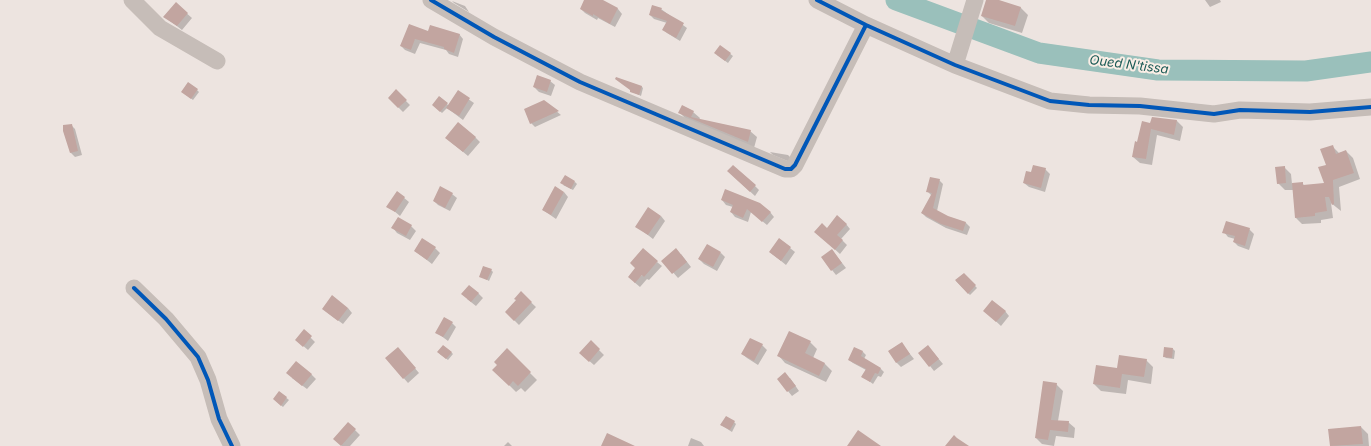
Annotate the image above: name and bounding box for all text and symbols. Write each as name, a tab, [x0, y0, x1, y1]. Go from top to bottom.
water label: Oued N'tissa	[1089, 52, 1169, 78]

